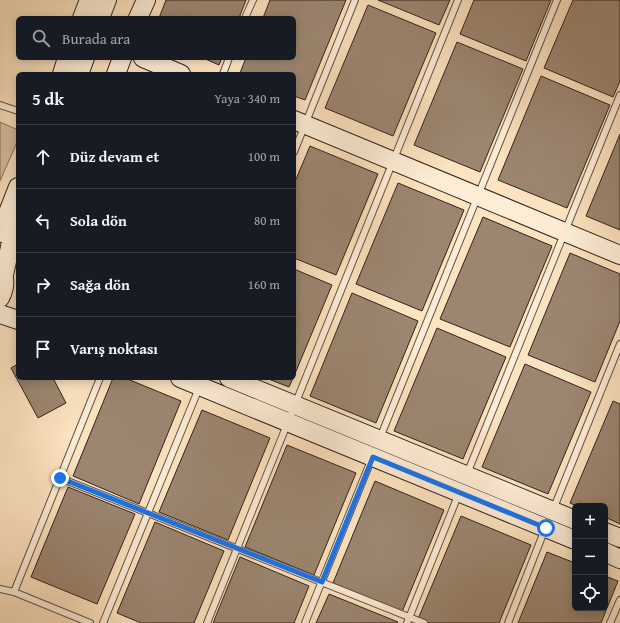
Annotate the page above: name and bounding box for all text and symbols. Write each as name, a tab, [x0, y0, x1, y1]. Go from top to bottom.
search box	[16, 16, 296, 60]
icon: search	[30, 27, 52, 49]
text: Burada ara	[62, 28, 130, 49]
text: 5 dk	[32, 86, 64, 111]
text: Yaya · 340 m	[214, 89, 280, 108]
icon: ahead	[32, 146, 54, 168]
text: Düz devam et	[70, 146, 159, 167]
text: 100 m	[248, 147, 280, 166]
icon: left	[32, 210, 54, 232]
text: Sola dön	[70, 210, 127, 231]
text: 80 m	[254, 211, 280, 230]
icon: right	[32, 274, 54, 296]
text: Sağa dön	[70, 274, 130, 295]
text: 160 m	[248, 275, 280, 294]
icon: arrive	[32, 338, 54, 360]
text: Varış noktası	[70, 338, 158, 359]
route end	[51, 469, 69, 487]
map controls	[572, 503, 608, 611]
button: +	[572, 503, 608, 539]
route start	[537, 519, 555, 537]
button: −	[572, 539, 608, 575]
button: locate	[572, 575, 608, 611]

